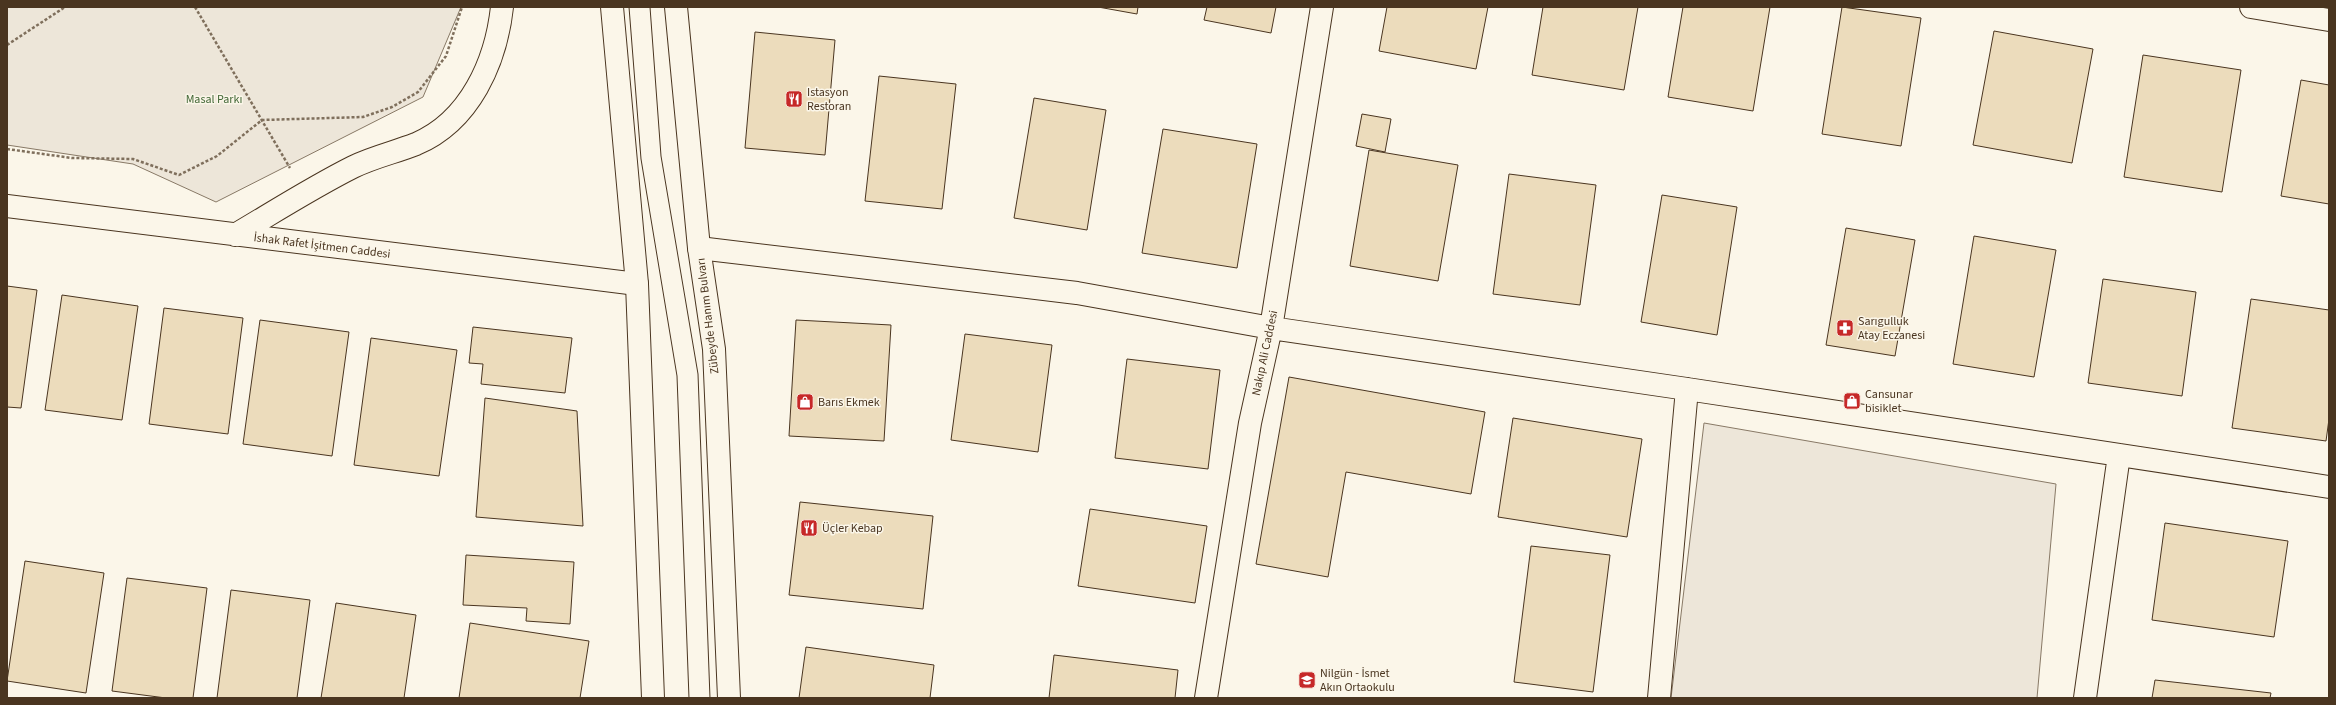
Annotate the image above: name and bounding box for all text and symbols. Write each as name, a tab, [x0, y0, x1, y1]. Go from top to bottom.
place label: Istasyon Restoran	[807, 84, 851, 115]
restaurant icon: Istasyon Restoran	[784, 89, 804, 109]
park label: Masal Parkı	[186, 91, 242, 108]
street label: İshak Rafet İşitmen Caddesi	[253, 229, 391, 263]
street label: Zübeyde Hanım Bulvarı	[692, 257, 724, 375]
street label: Nakıp Ali Caddesi	[1248, 309, 1282, 397]
place label: Sarıgulluk Atay Eczanesi	[1858, 313, 1925, 344]
pharmacy icon: Sarıgulluk Atay Eczanesi	[1835, 318, 1855, 338]
place label: Cansunar bisiklet	[1865, 386, 1914, 417]
shop icon: Cansunar bisiklet	[1842, 391, 1862, 411]
shop icon: Barıs Ekmek	[795, 392, 815, 412]
place label: Barıs Ekmek	[818, 394, 880, 411]
restaurant icon: Üçler Kebap	[799, 518, 819, 538]
place label: Üçler Kebap	[822, 520, 883, 537]
place label: Nilgün - İsmet Akın Ortaokulu	[1320, 665, 1395, 696]
school or university icon: Nilgün - İsmet Akın Ortaokulu	[1297, 670, 1317, 690]

